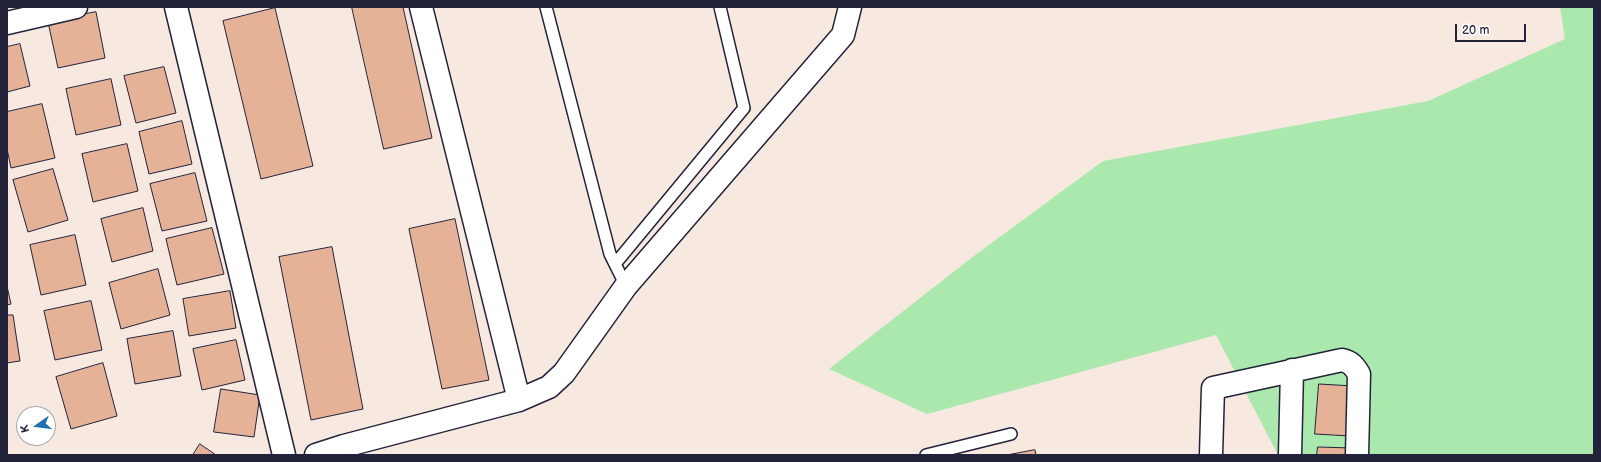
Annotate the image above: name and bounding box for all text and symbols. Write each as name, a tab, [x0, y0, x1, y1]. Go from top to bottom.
scale bar	[1457, 16, 1528, 42]
text: 20 m	[1462, 23, 1489, 38]
north arrow	[16, 406, 56, 446]
text: K	[18, 424, 32, 434]

